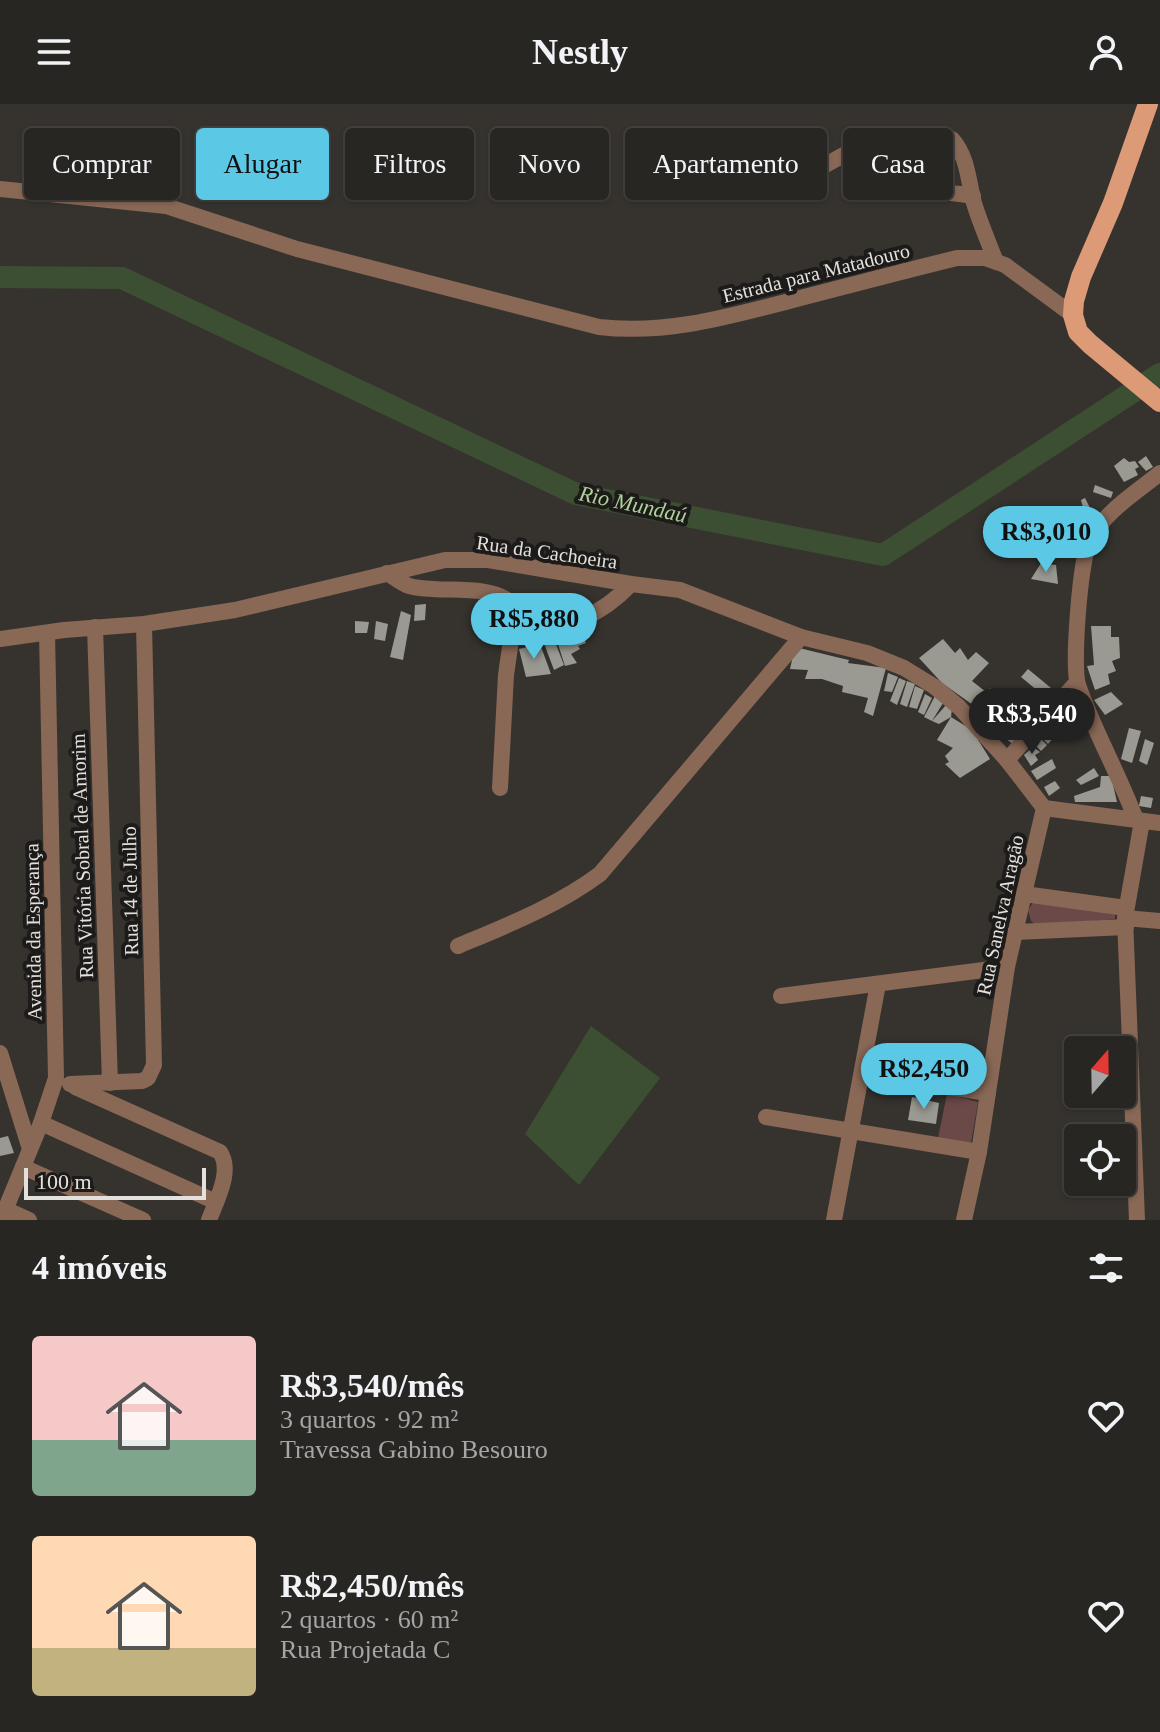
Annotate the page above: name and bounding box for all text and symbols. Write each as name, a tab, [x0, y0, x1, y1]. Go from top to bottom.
icon: menu	[32, 30, 76, 74]
icon: person	[1084, 30, 1128, 74]
text: Nestly	[532, 32, 628, 72]
chip: Comprar	[24, 128, 180, 200]
chip: Alugar	[196, 128, 329, 200]
chip: Filtros	[345, 128, 474, 200]
chip: Novo	[490, 128, 609, 200]
chip: Apartamento	[625, 128, 827, 200]
chip: Casa	[843, 128, 953, 200]
street label: Estrada para Matadouro	[720, 239, 912, 308]
water label: Rio Mundaú	[576, 480, 689, 528]
pin: R$3,010	[972, 506, 1120, 574]
text: R$3,010	[1001, 517, 1091, 546]
street label: Rua da Cachoeira	[475, 531, 619, 573]
pin: R$5,880	[460, 593, 608, 661]
text: R$5,880	[489, 604, 579, 633]
pin: R$3,540	[958, 688, 1106, 756]
text: R$3,540	[987, 699, 1077, 728]
street label: Rua Vitória Sobral de Amorim	[67, 733, 97, 979]
street label: Rua 14 de Julho	[118, 826, 142, 956]
street label: Rua Sanelva Aragão	[972, 833, 1029, 997]
street label: Avenida da Esperança	[20, 843, 47, 1021]
north arrow	[1064, 1036, 1136, 1108]
map controls	[1064, 1036, 1136, 1196]
pin: R$2,450	[850, 1043, 998, 1111]
text: R$2,450	[879, 1054, 969, 1083]
button: locate	[1064, 1124, 1136, 1196]
scale bar	[24, 1164, 206, 1200]
text: 100 m	[36, 1169, 92, 1194]
icon: filters	[1084, 1246, 1128, 1290]
text: 4 imóveis	[32, 1249, 167, 1286]
text: R$3,540/mês	[280, 1367, 464, 1404]
icon: home	[96, 1368, 192, 1464]
icon: heart	[1084, 1394, 1128, 1438]
text: 3 quartos · 92 m²	[280, 1405, 458, 1434]
text: Travessa Gabino Besouro	[280, 1435, 548, 1464]
text: R$2,450/mês	[280, 1567, 464, 1604]
icon: home	[96, 1568, 192, 1664]
icon: heart	[1084, 1594, 1128, 1638]
text: 2 quartos · 60 m²	[280, 1605, 458, 1634]
text: Rua Projetada C	[280, 1635, 450, 1664]

